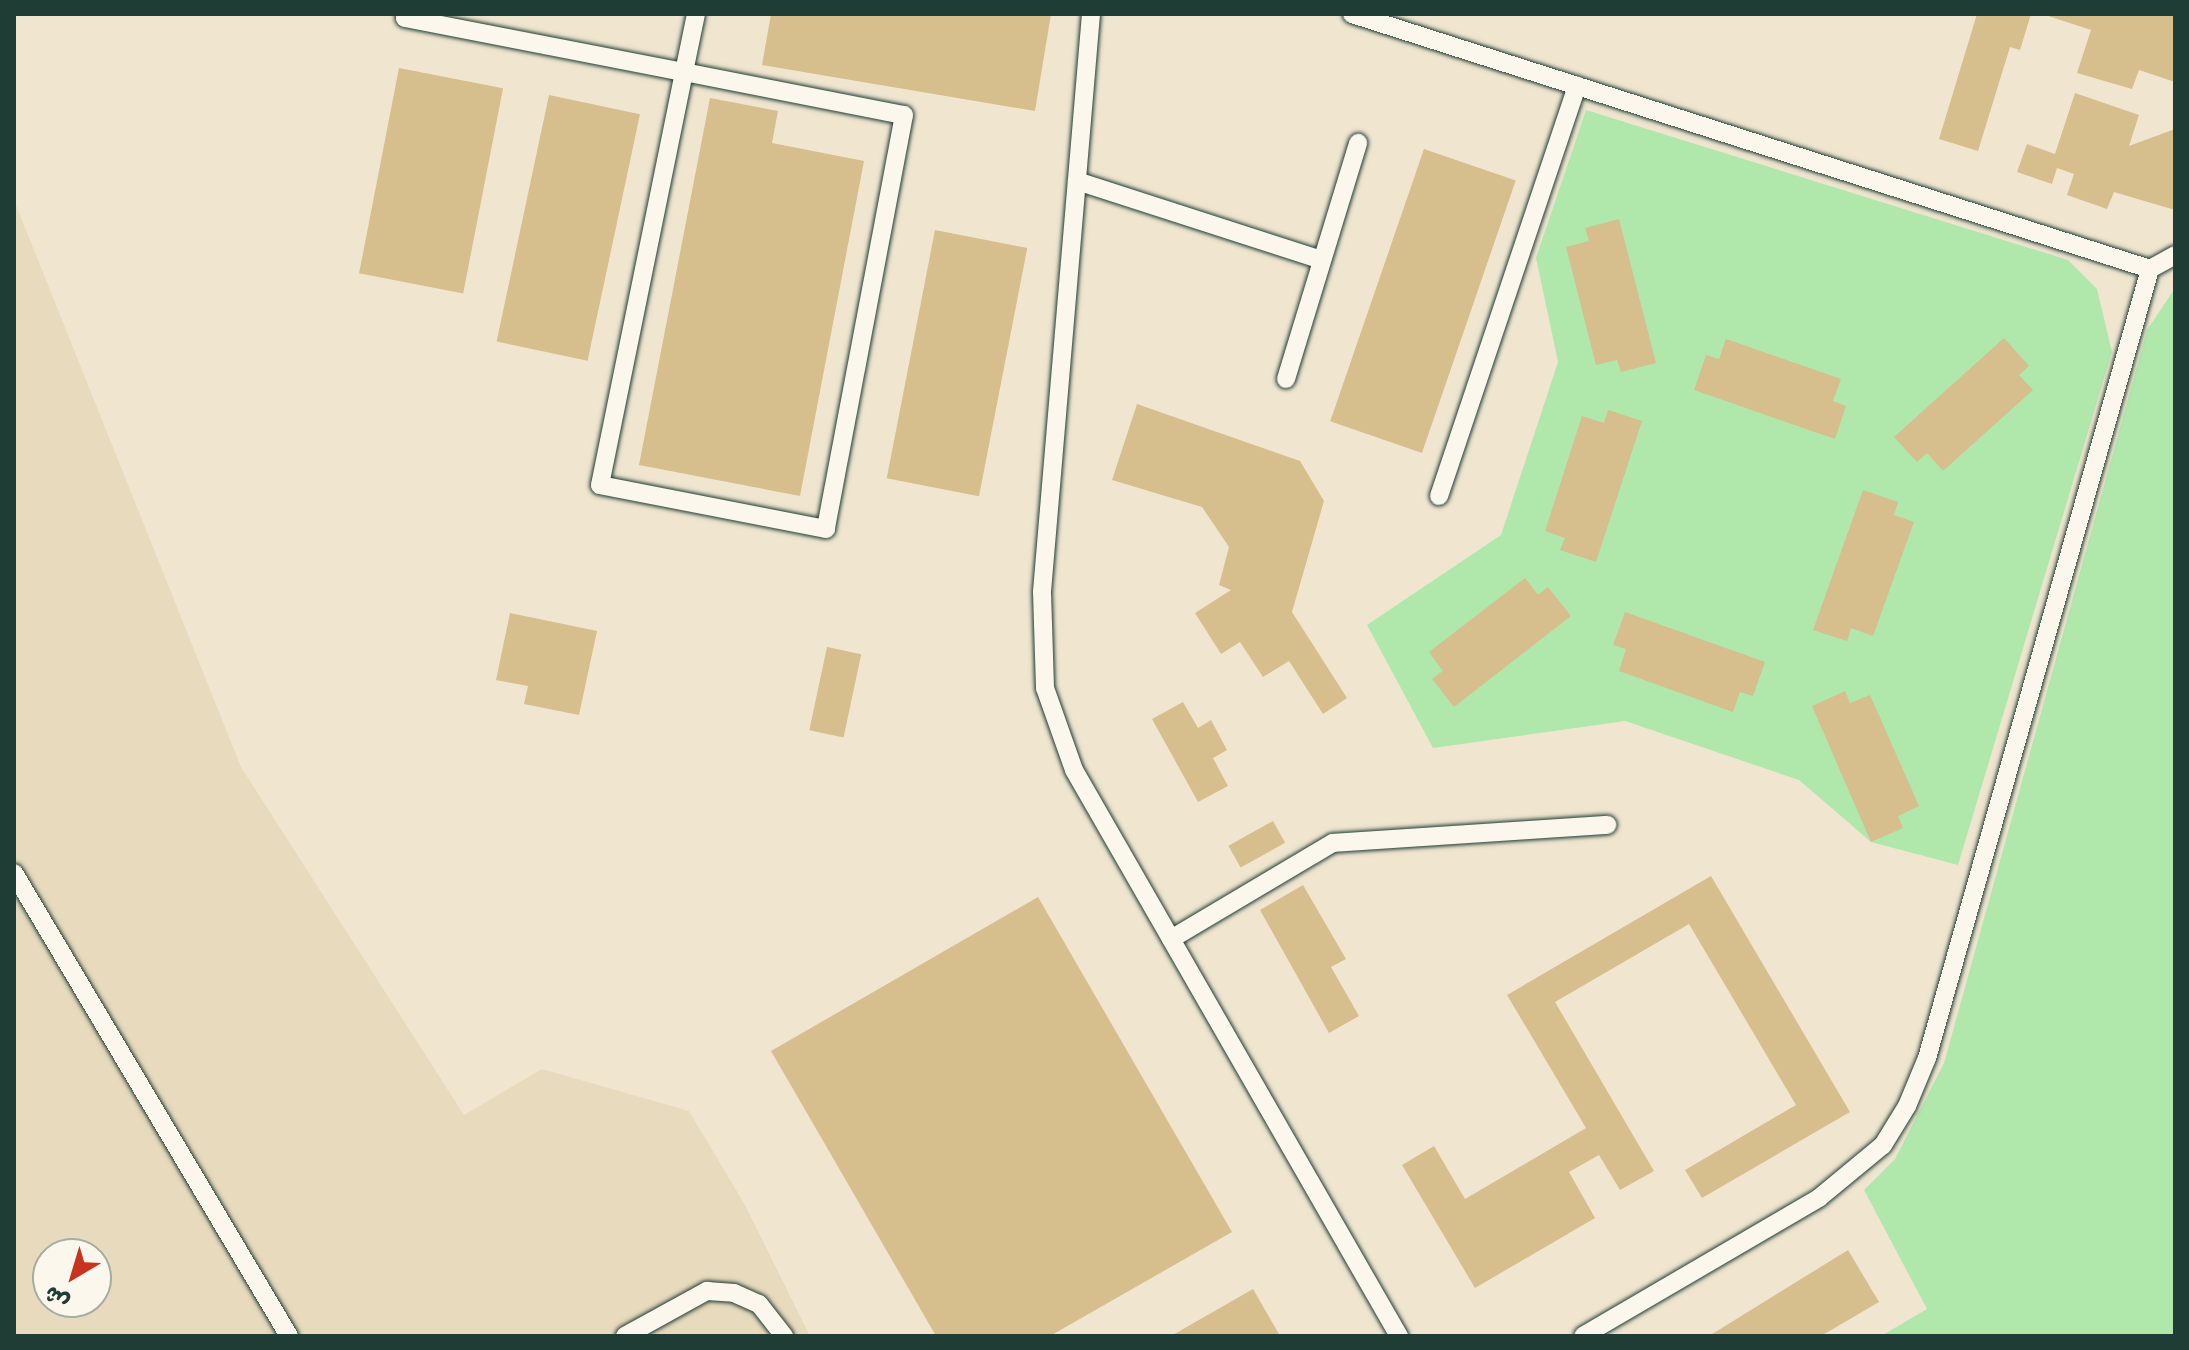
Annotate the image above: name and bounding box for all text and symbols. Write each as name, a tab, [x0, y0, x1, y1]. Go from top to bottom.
north arrow	[32, 1238, 112, 1318]
text: ش	[39, 1276, 77, 1315]

